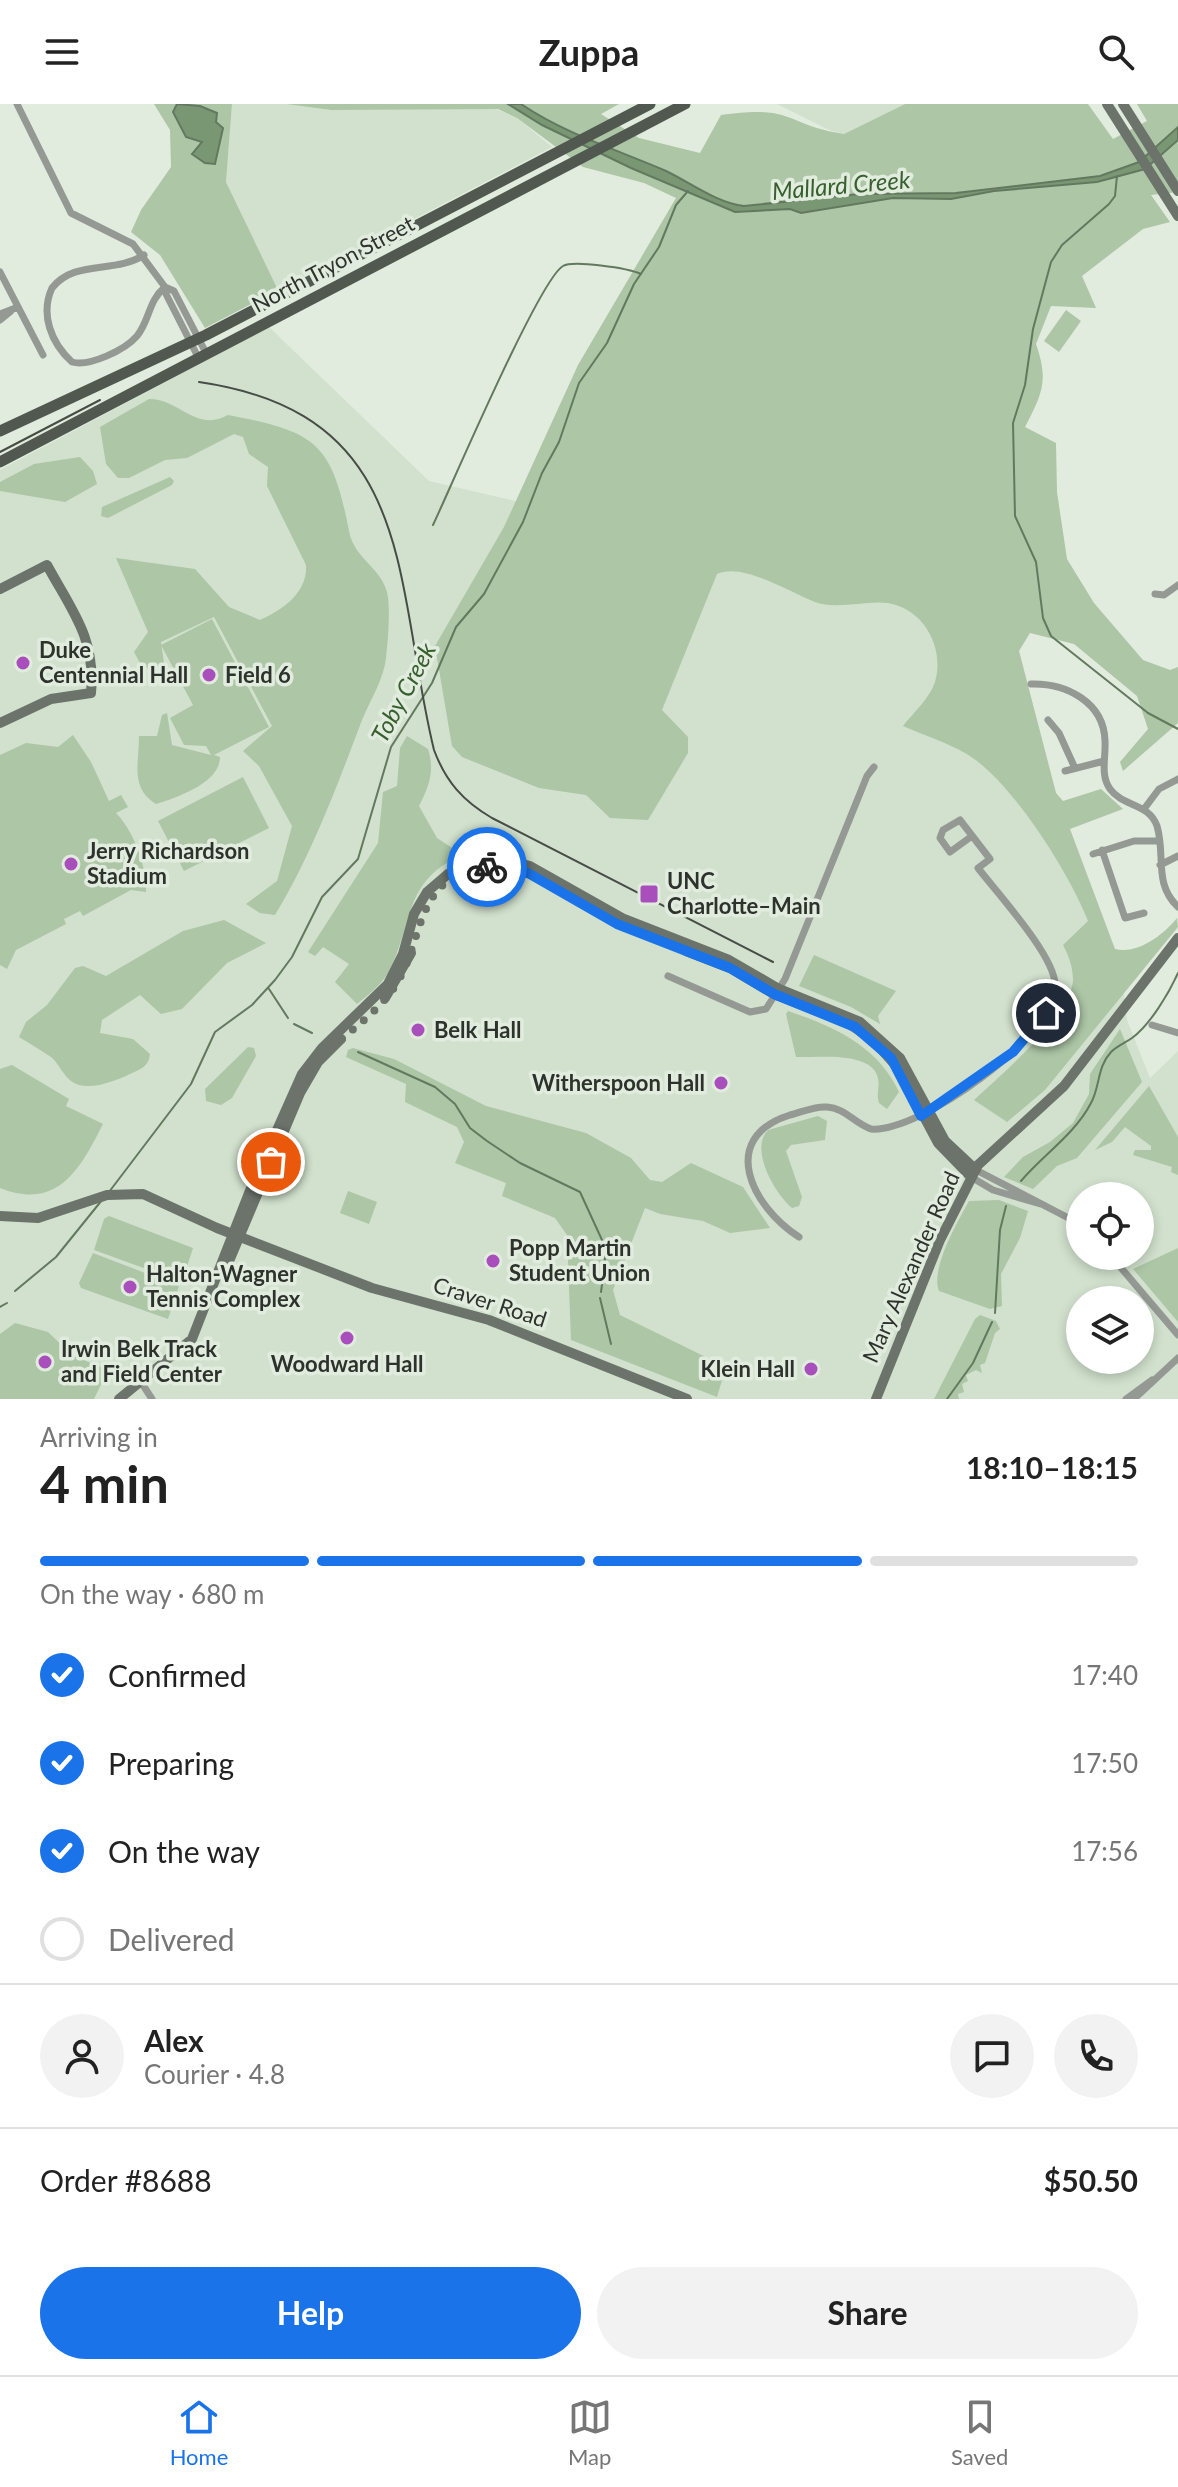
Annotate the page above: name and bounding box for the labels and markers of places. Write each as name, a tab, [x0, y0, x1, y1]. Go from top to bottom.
place label: Duke Centennial Hall	[39, 636, 188, 688]
marker: Duke Centennial Hall	[14, 654, 32, 672]
place label: Field 6	[225, 661, 291, 688]
marker: Field 6	[200, 666, 218, 684]
place label: Jerry Richardson Stadium	[87, 837, 250, 889]
marker: Jerry Richardson Stadium	[62, 855, 80, 873]
place label: UNC Charlotte–Main	[667, 867, 821, 919]
marker: UNC Charlotte–Main	[638, 883, 660, 905]
pin	[1012, 979, 1080, 1047]
place label: Belk Hall	[434, 1016, 521, 1043]
marker: Belk Hall	[409, 1021, 427, 1039]
place label: Witherspoon Hall	[532, 1069, 705, 1096]
marker: Witherspoon Hall	[712, 1074, 730, 1092]
pin	[237, 1128, 305, 1196]
place label: Popp Martin Student Union	[509, 1234, 650, 1286]
marker: Popp Martin Student Union	[484, 1252, 502, 1270]
place label: Halton-Wagner Tennis Complex	[146, 1260, 301, 1312]
marker: Halton-Wagner Tennis Complex	[121, 1278, 139, 1296]
marker: Woodward Hall	[338, 1329, 356, 1347]
place label: Irwin Belk Track and Field Center	[61, 1335, 223, 1387]
place label: Woodward Hall	[271, 1350, 423, 1377]
marker: Irwin Belk Track and Field Center	[36, 1353, 54, 1371]
place label: Klein Hall	[701, 1355, 795, 1382]
marker: Klein Hall	[802, 1360, 820, 1378]

